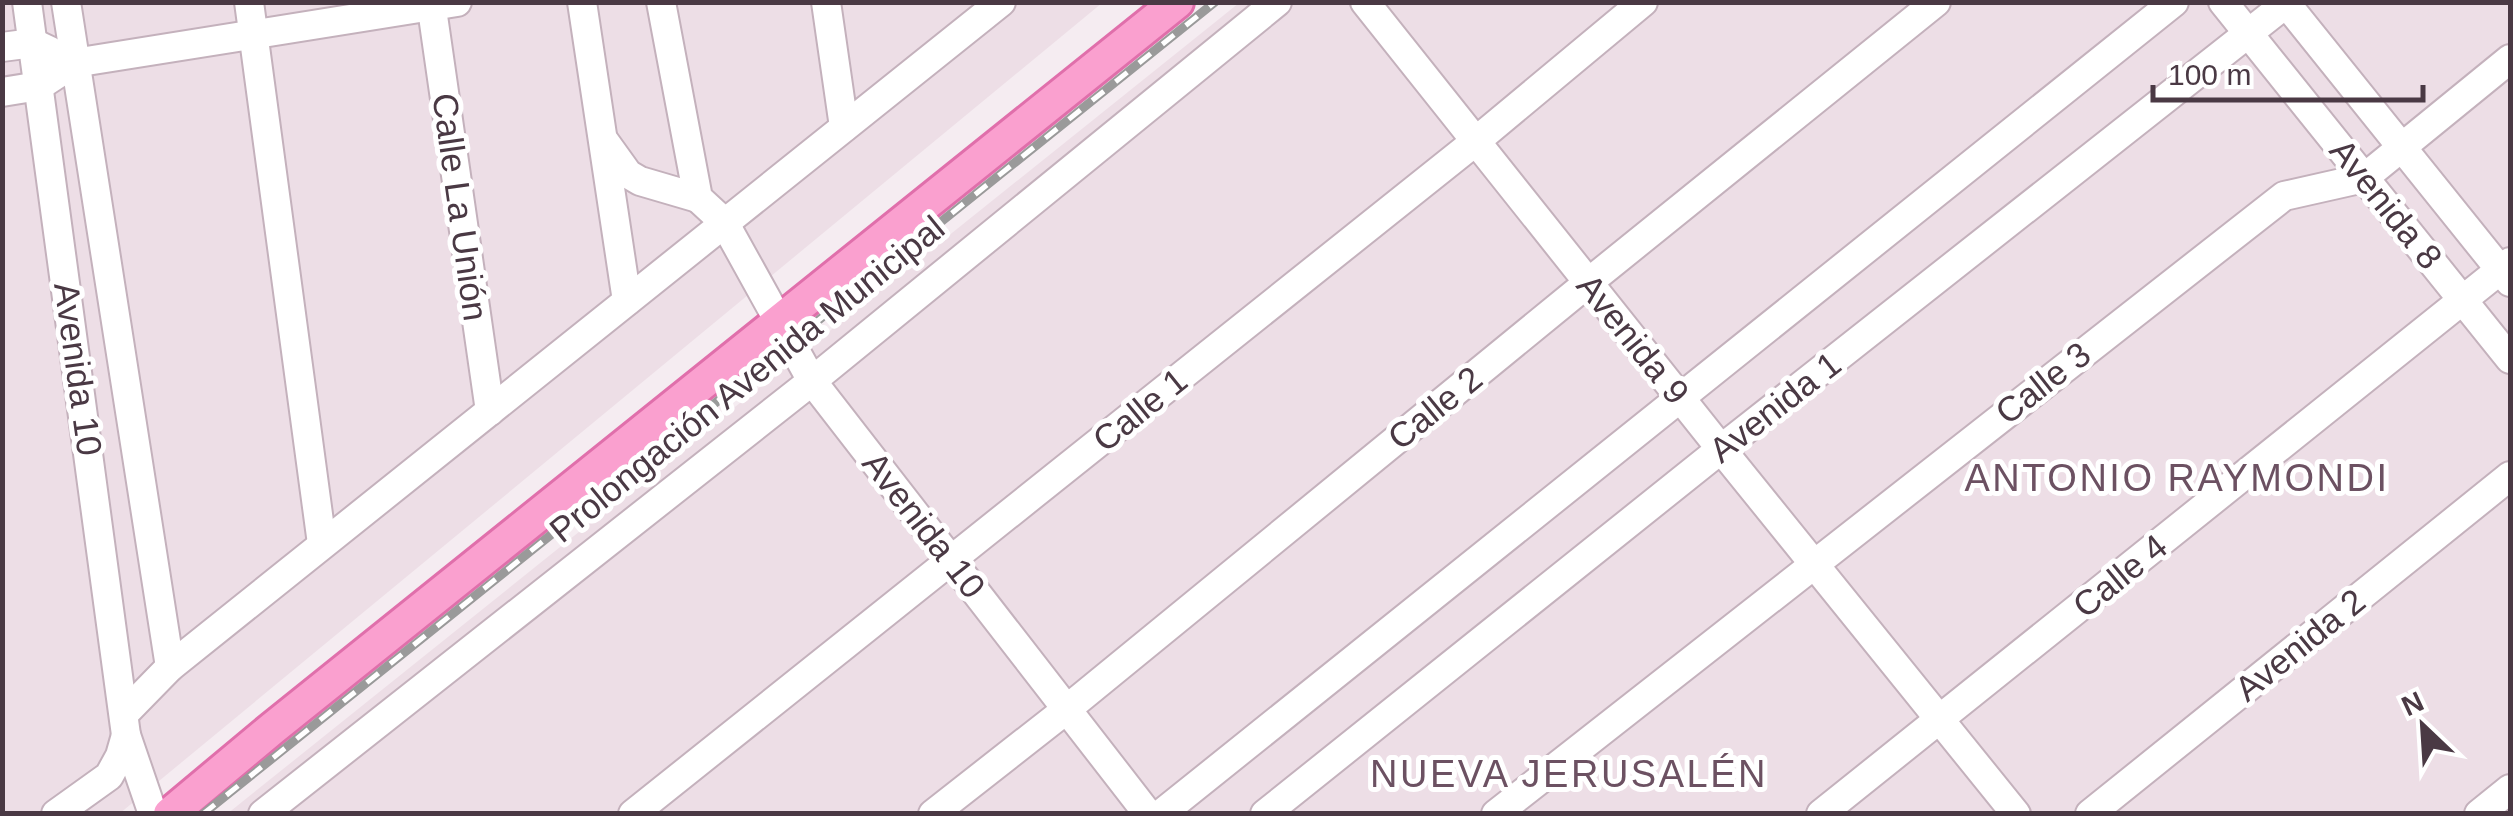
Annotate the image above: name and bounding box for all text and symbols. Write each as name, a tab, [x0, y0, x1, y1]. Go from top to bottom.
scale bar	[2153, 40, 2423, 102]
text: 100 m	[2168, 58, 2251, 91]
street label: Calle La Unión	[425, 91, 496, 323]
street label: Avenida 8	[2322, 131, 2450, 276]
street label: Prolongación Avenida Municipal	[542, 208, 952, 550]
street label: Avenida 9	[1569, 266, 1697, 411]
street label: Avenida 10	[47, 280, 110, 458]
street label: Calle 3	[1988, 334, 2098, 432]
street label: Avenida 1	[1702, 344, 1848, 470]
street label: Calle 2	[1380, 358, 1489, 457]
street label: Calle 1	[1085, 360, 1194, 459]
street label: Avenida 10	[855, 444, 993, 605]
district label: ANTONIO RAYMONDI	[1965, 457, 2389, 499]
street label: Calle 4	[2065, 526, 2174, 625]
street label: Avenida 2	[2227, 581, 2372, 709]
north arrow	[2373, 676, 2473, 776]
text: N	[2397, 685, 2428, 722]
district label: NUEVA JERUSALÉN	[1370, 753, 1768, 795]

